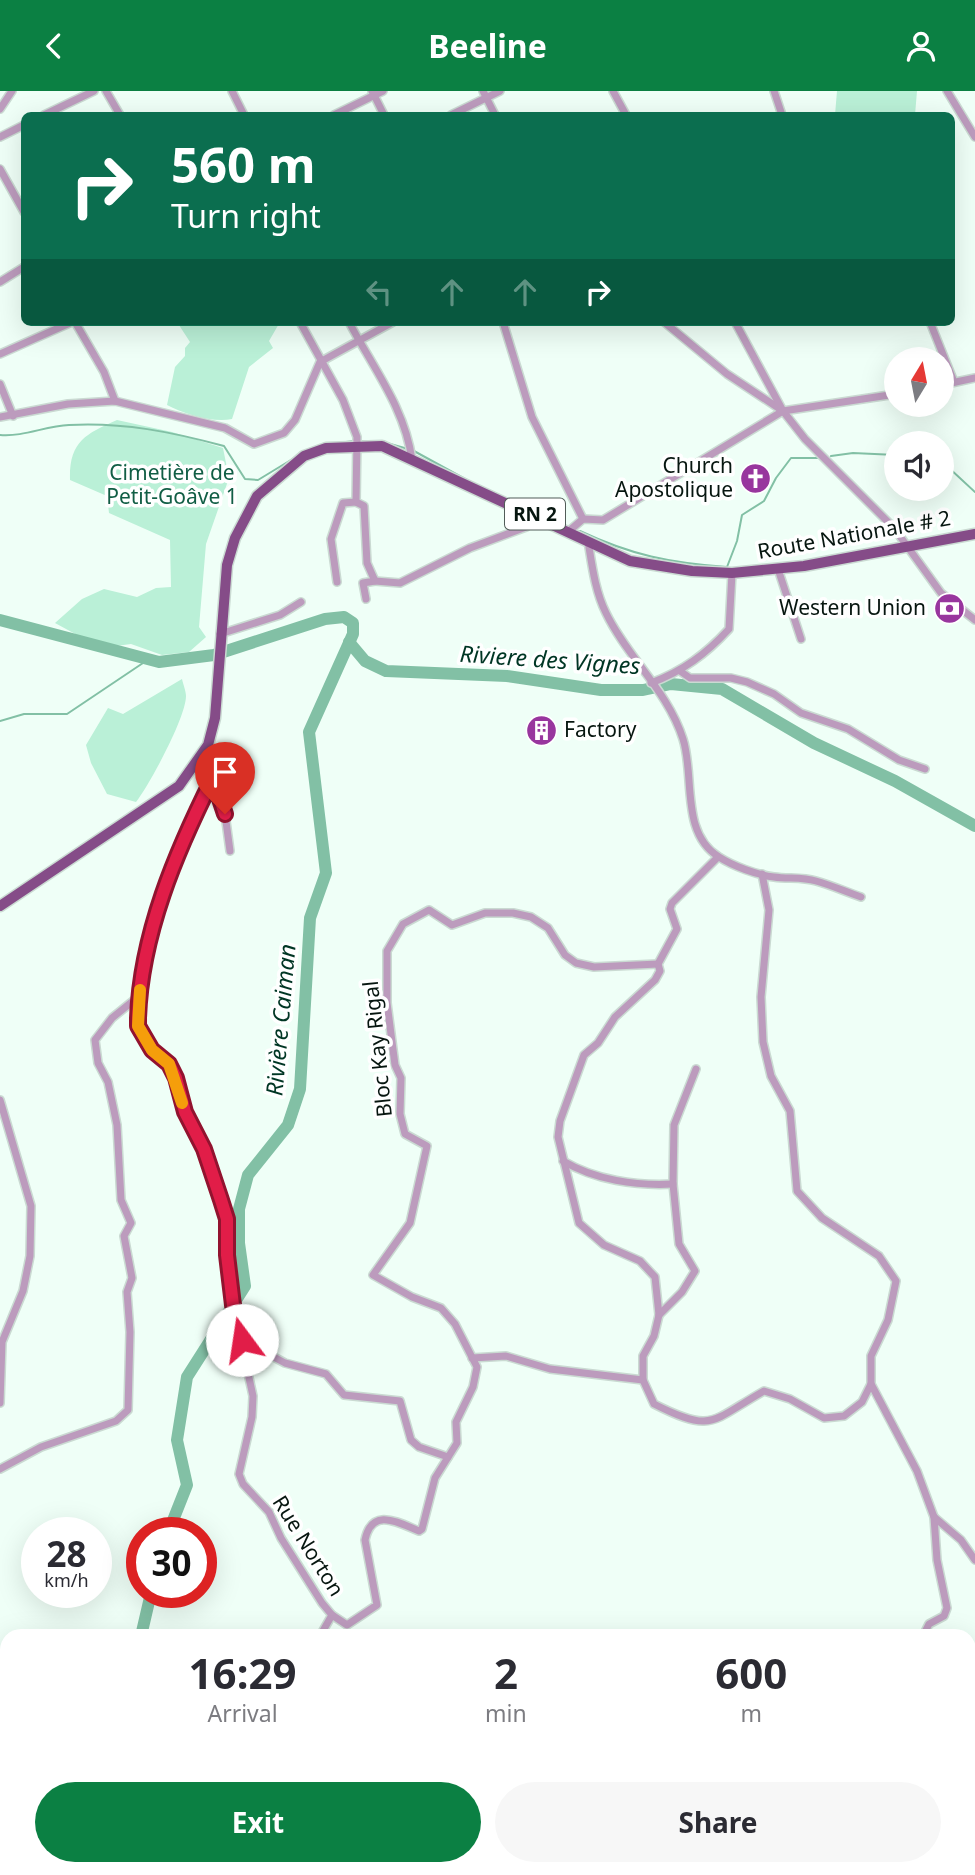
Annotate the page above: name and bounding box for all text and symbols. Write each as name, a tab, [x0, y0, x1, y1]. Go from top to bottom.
text: Beeline	[428, 24, 547, 67]
icon: back	[35, 27, 73, 65]
icon: person	[902, 27, 940, 65]
text: 560 m	[171, 131, 316, 197]
icon: right	[56, 140, 147, 231]
text: Turn right	[171, 194, 321, 237]
icon: left	[360, 273, 398, 311]
icon: ahead	[433, 273, 471, 311]
icon: ahead	[506, 273, 544, 311]
icon: right	[579, 273, 617, 311]
north arrow	[884, 347, 954, 417]
map controls	[884, 347, 954, 501]
button: sound	[884, 431, 954, 501]
place label: Church Apostolique	[615, 451, 733, 503]
park label: Cimetière de Petit-Goâve 1	[106, 458, 238, 510]
church icon: Church Apostolique	[739, 461, 773, 495]
road number: RN 2	[505, 499, 565, 529]
street label: Route Nationale # 2	[755, 503, 953, 565]
bank icon: Western Union	[932, 591, 966, 625]
place label: Western Union	[779, 593, 926, 621]
water label: Riviere des Vignes	[459, 637, 641, 681]
building icon: Factory	[524, 713, 558, 747]
place label: Factory	[564, 715, 637, 743]
pin	[195, 742, 255, 814]
icon: arrive	[206, 753, 244, 791]
water label: Rivière Caiman	[257, 943, 303, 1097]
street label: Bloc Kay Rigal	[356, 980, 398, 1119]
position arrow	[205, 1303, 279, 1377]
street label: Rue Norton	[267, 1490, 351, 1601]
speed limit sign: 30	[126, 1517, 217, 1608]
text: 28	[46, 1530, 87, 1577]
text: km/h	[44, 1568, 89, 1592]
text: 16:29	[189, 1644, 296, 1701]
text: 2	[494, 1644, 518, 1701]
text: 600	[715, 1644, 787, 1701]
text: Arrival	[207, 1697, 278, 1729]
text: min	[485, 1697, 527, 1729]
text: m	[741, 1697, 762, 1729]
button: Exit	[35, 1782, 481, 1862]
button: Share	[495, 1782, 941, 1862]

